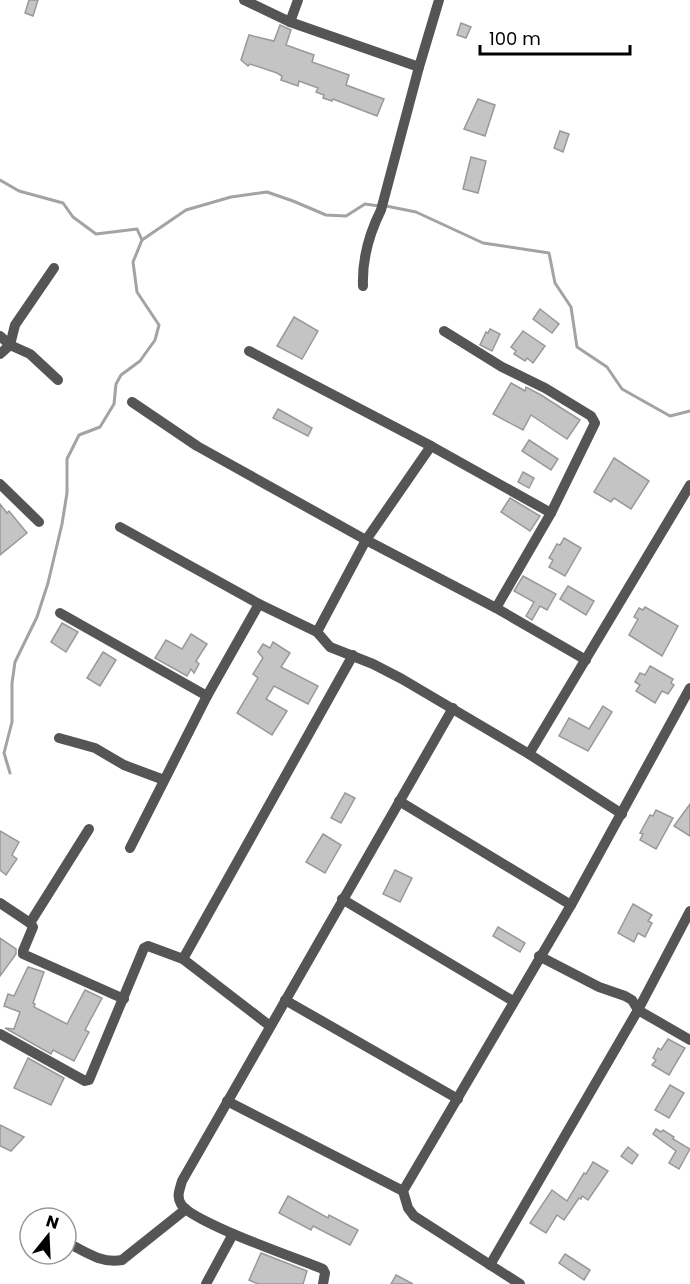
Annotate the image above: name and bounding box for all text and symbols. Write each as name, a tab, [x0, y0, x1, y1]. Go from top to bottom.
scale bar	[480, 18, 630, 56]
text: 100 m	[489, 26, 541, 51]
north arrow	[18, 1206, 78, 1266]
text: N	[43, 1209, 62, 1235]

